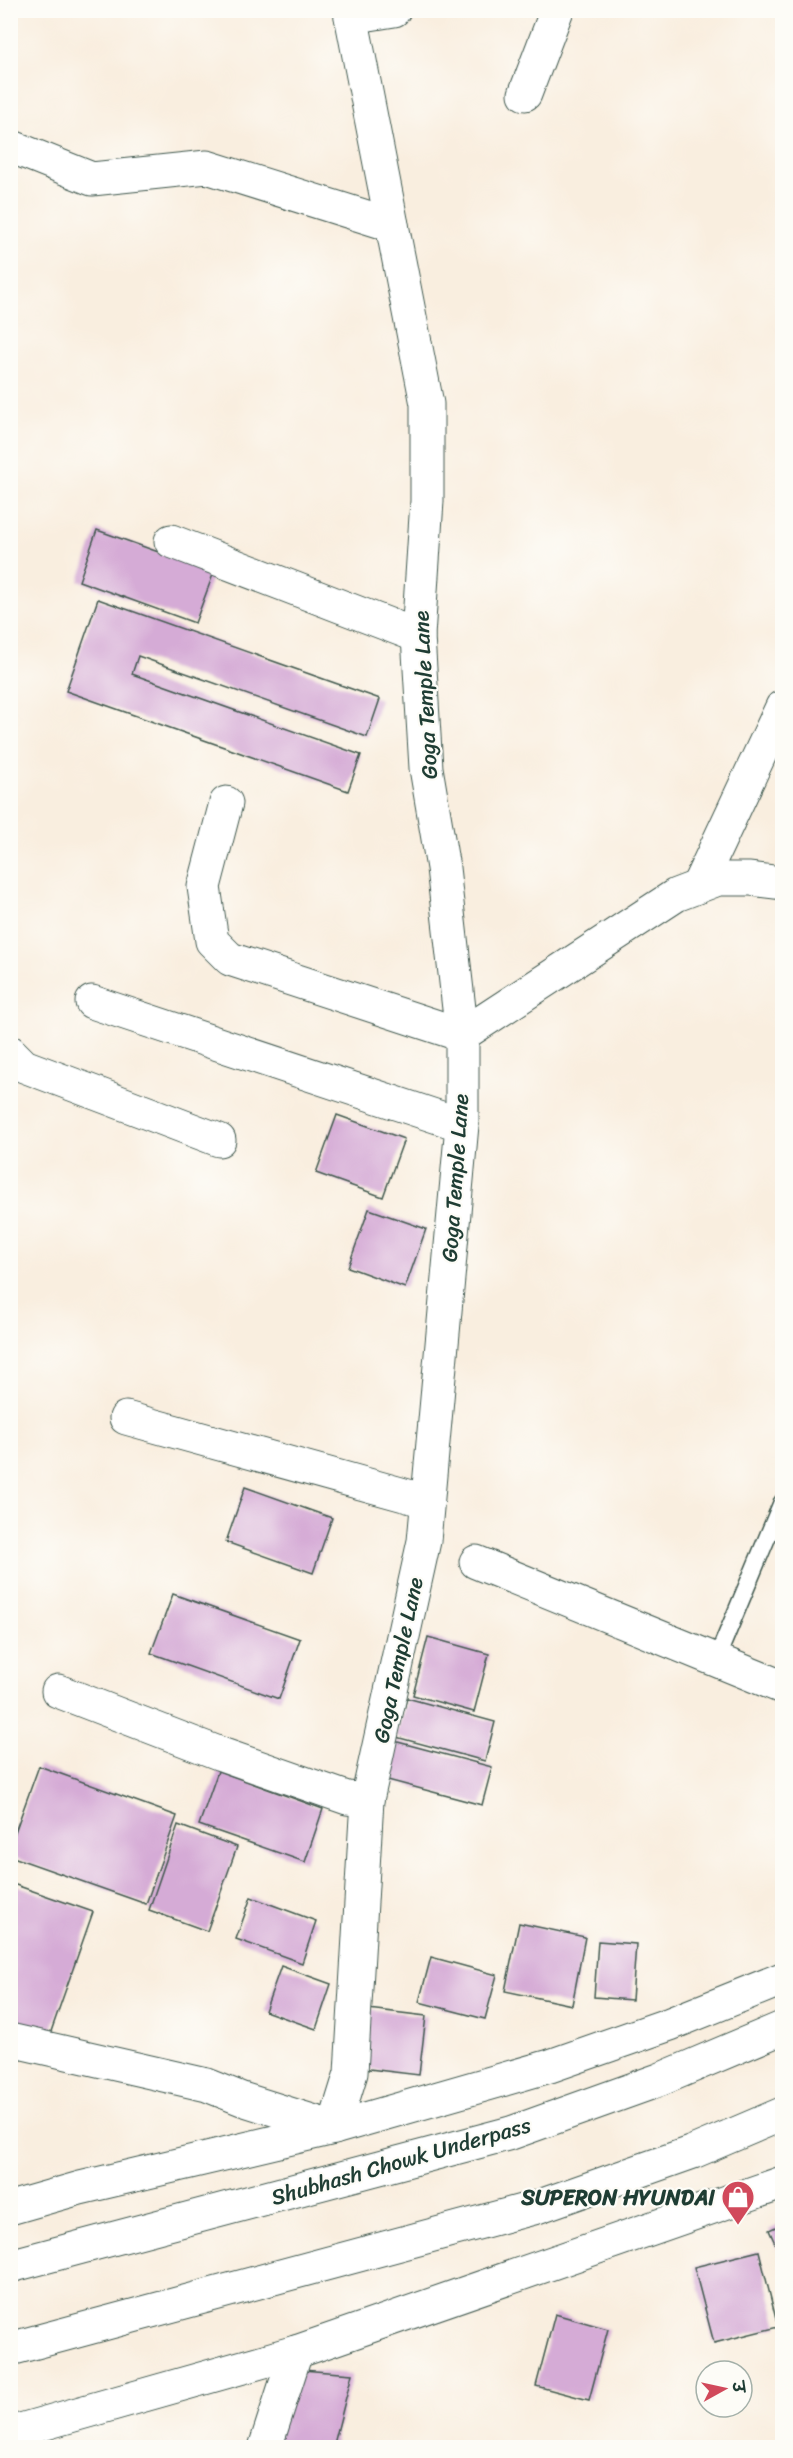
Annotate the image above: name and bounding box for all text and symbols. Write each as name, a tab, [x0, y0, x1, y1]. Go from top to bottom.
street label: Goga Temple Lane	[401, 609, 449, 780]
street label: Goga Temple Lane	[430, 1092, 480, 1263]
street label: Goga Temple Lane	[361, 1573, 435, 1746]
street label: Shubhash Chowk Underpass	[266, 2105, 536, 2217]
place label: SUPERON HYUNDAI	[520, 2178, 715, 2217]
shop icon: SUPERON HYUNDAI	[720, 2179, 756, 2226]
north arrow	[694, 2359, 754, 2419]
text: उ	[723, 2378, 754, 2396]

